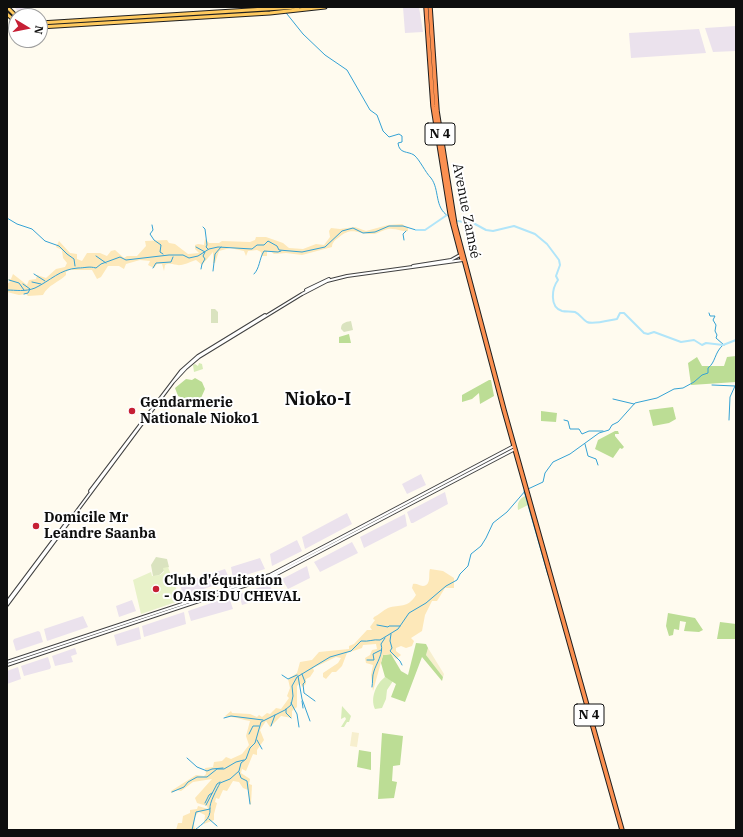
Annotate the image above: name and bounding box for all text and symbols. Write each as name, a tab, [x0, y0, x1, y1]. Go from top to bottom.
north arrow	[8, 8, 48, 48]
text: N	[31, 24, 46, 35]
road number: N 4	[425, 123, 455, 145]
street label: Avenue Zamsé	[449, 162, 483, 260]
district label: Nioko-I	[285, 389, 351, 411]
place label: Gendarmerie Nationale Nioko1	[140, 395, 259, 428]
marker: Gendarmerie Nationale Nioko1	[127, 406, 137, 416]
place label: Domicile Mr Leandre Saanba	[44, 510, 156, 542]
marker: Domicile Mr Leandre Saanba	[31, 521, 41, 531]
place label: Club d'équitation - OASIS DU CHEVAL	[164, 573, 301, 606]
marker: Club d'équitation - OASIS DU CHEVAL	[151, 584, 161, 594]
road number: N 4	[574, 704, 604, 726]

